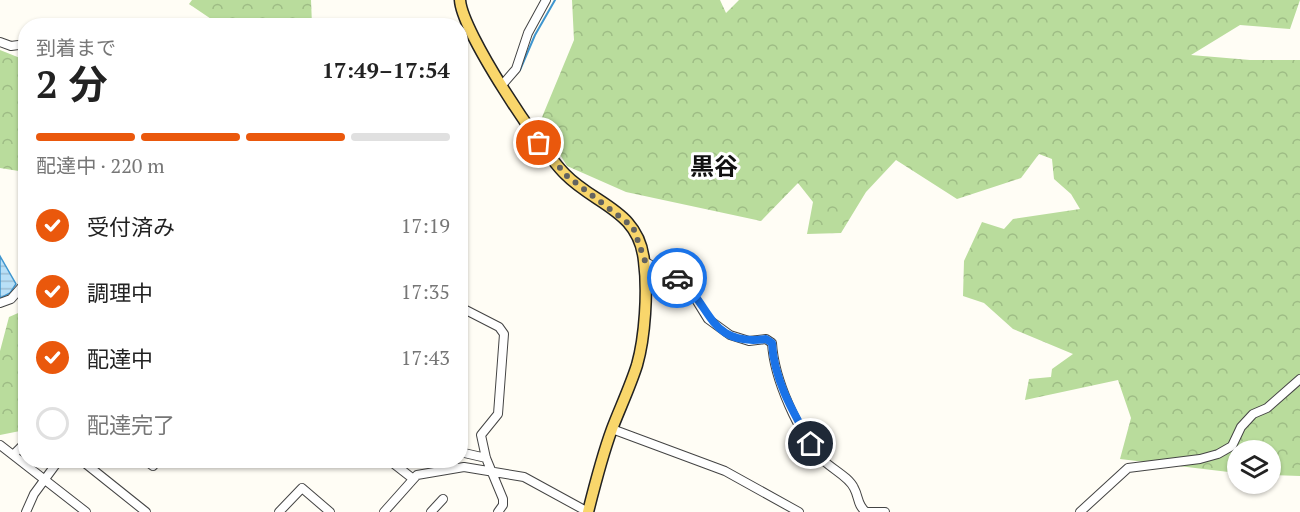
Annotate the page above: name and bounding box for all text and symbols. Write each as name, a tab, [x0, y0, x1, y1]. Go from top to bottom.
text: 到着まで	[36, 34, 116, 61]
text: 17:49–17:54	[322, 55, 450, 84]
text: 2 分	[36, 57, 108, 109]
pin	[513, 117, 564, 168]
icon: bag	[522, 126, 555, 159]
district label: 黒谷	[690, 150, 738, 182]
text: 配達中 · 220 m	[36, 152, 165, 179]
icon: check	[36, 209, 69, 242]
text: 受付済み	[87, 212, 175, 241]
text: 17:19	[401, 212, 450, 239]
courier	[647, 248, 707, 308]
icon: car	[661, 262, 694, 295]
icon: check	[36, 275, 69, 308]
text: 調理中	[87, 278, 153, 307]
text: 17:35	[401, 278, 450, 305]
icon: check	[36, 341, 69, 374]
text: 配達中	[87, 344, 153, 373]
text: 17:43	[401, 344, 450, 371]
text: 配達完了	[87, 410, 175, 439]
pin	[785, 418, 836, 469]
icon: home	[794, 427, 827, 460]
map controls	[1227, 440, 1281, 494]
button: layers	[1227, 440, 1281, 494]

